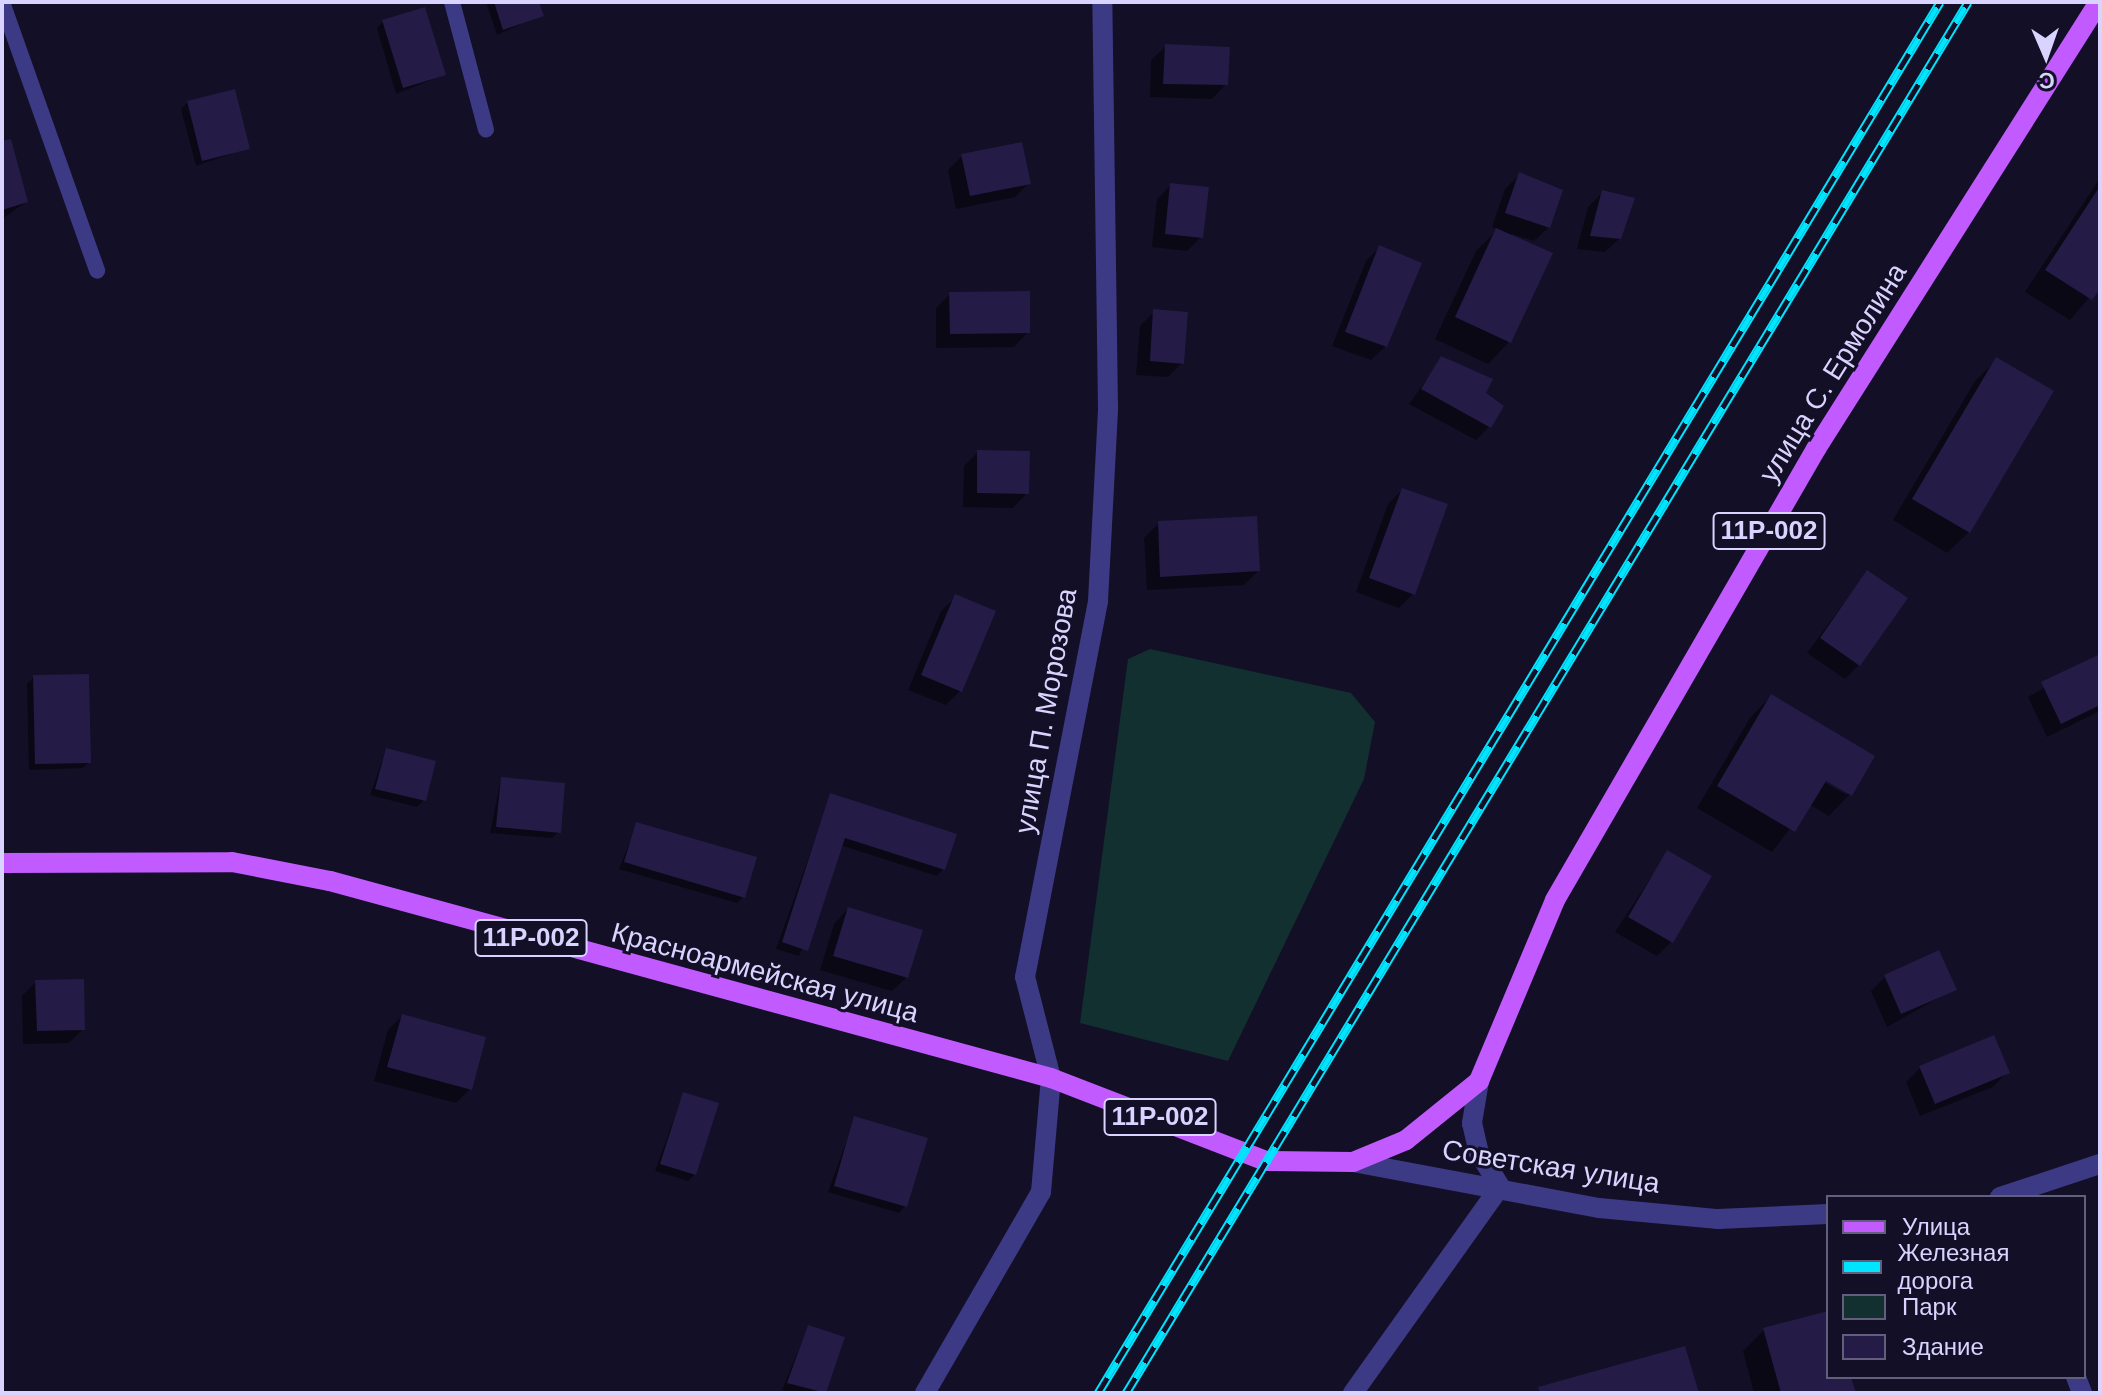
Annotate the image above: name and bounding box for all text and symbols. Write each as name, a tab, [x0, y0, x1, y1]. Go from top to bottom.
north arrow	[2006, 16, 2086, 96]
text: С	[2038, 68, 2055, 93]
street label: улица С. Ермолина	[1752, 257, 1914, 489]
road number: 11Р-002	[1711, 509, 1827, 553]
street label: улица П. Морозова	[1008, 586, 1084, 836]
road number: 11Р-002	[473, 916, 589, 960]
street label: Красноармейская улица	[608, 916, 922, 1030]
road number: 11Р-002	[1102, 1095, 1218, 1139]
street label: Советская улица	[1440, 1133, 1662, 1201]
legend	[1826, 1195, 2086, 1379]
text: Улица	[1902, 1213, 1970, 1240]
text: Железная дорога	[1898, 1239, 2009, 1294]
text: Парк	[1902, 1293, 1956, 1320]
text: Здание	[1902, 1333, 1984, 1360]

